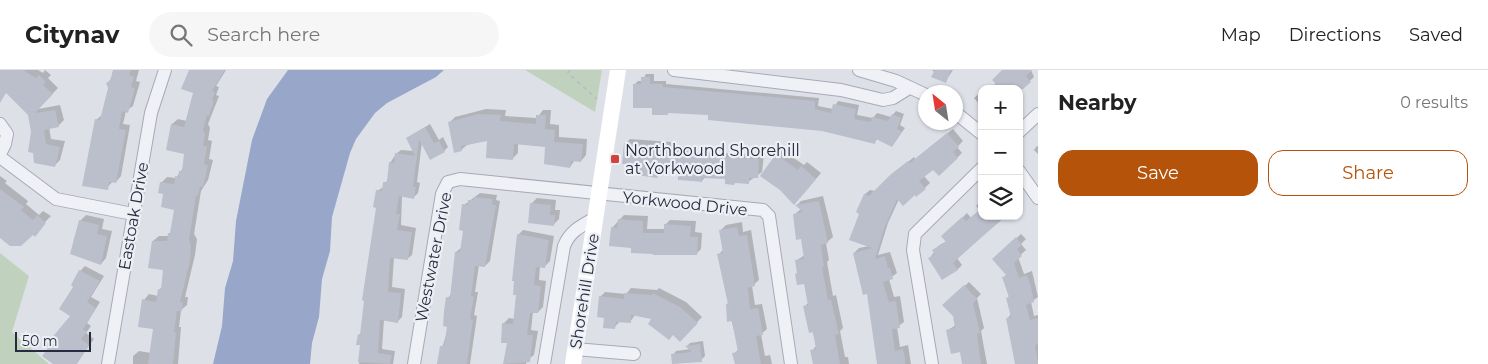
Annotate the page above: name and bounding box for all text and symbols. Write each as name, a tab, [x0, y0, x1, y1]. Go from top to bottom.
search box	[149, 12, 499, 57]
text: Citynav	[25, 20, 119, 49]
icon: search	[167, 21, 195, 49]
text: Search here	[207, 23, 320, 46]
text: Map	[1221, 24, 1261, 46]
text: Directions	[1289, 24, 1381, 46]
text: Saved	[1409, 24, 1463, 46]
north arrow	[918, 85, 963, 130]
map controls	[978, 85, 1023, 220]
button: +	[978, 85, 1023, 130]
text: Nearby	[1058, 90, 1137, 115]
text: 0 results	[1400, 93, 1468, 112]
button: −	[978, 130, 1023, 175]
place label: Northbound Shorehill at Yorkwood	[625, 141, 800, 178]
button: Save	[1058, 150, 1258, 196]
button: Share	[1268, 150, 1468, 196]
marker: Northbound Shorehill at Yorkwood	[609, 153, 621, 165]
street label: Eastoak Drive	[115, 161, 152, 271]
button: layers	[978, 175, 1023, 220]
street label: Yorkwood Drive	[622, 187, 748, 220]
street label: Westwater Drive	[412, 190, 455, 324]
street label: Shorehill Drive	[566, 232, 603, 350]
scale bar	[15, 329, 91, 352]
text: 50 m	[22, 332, 58, 350]

